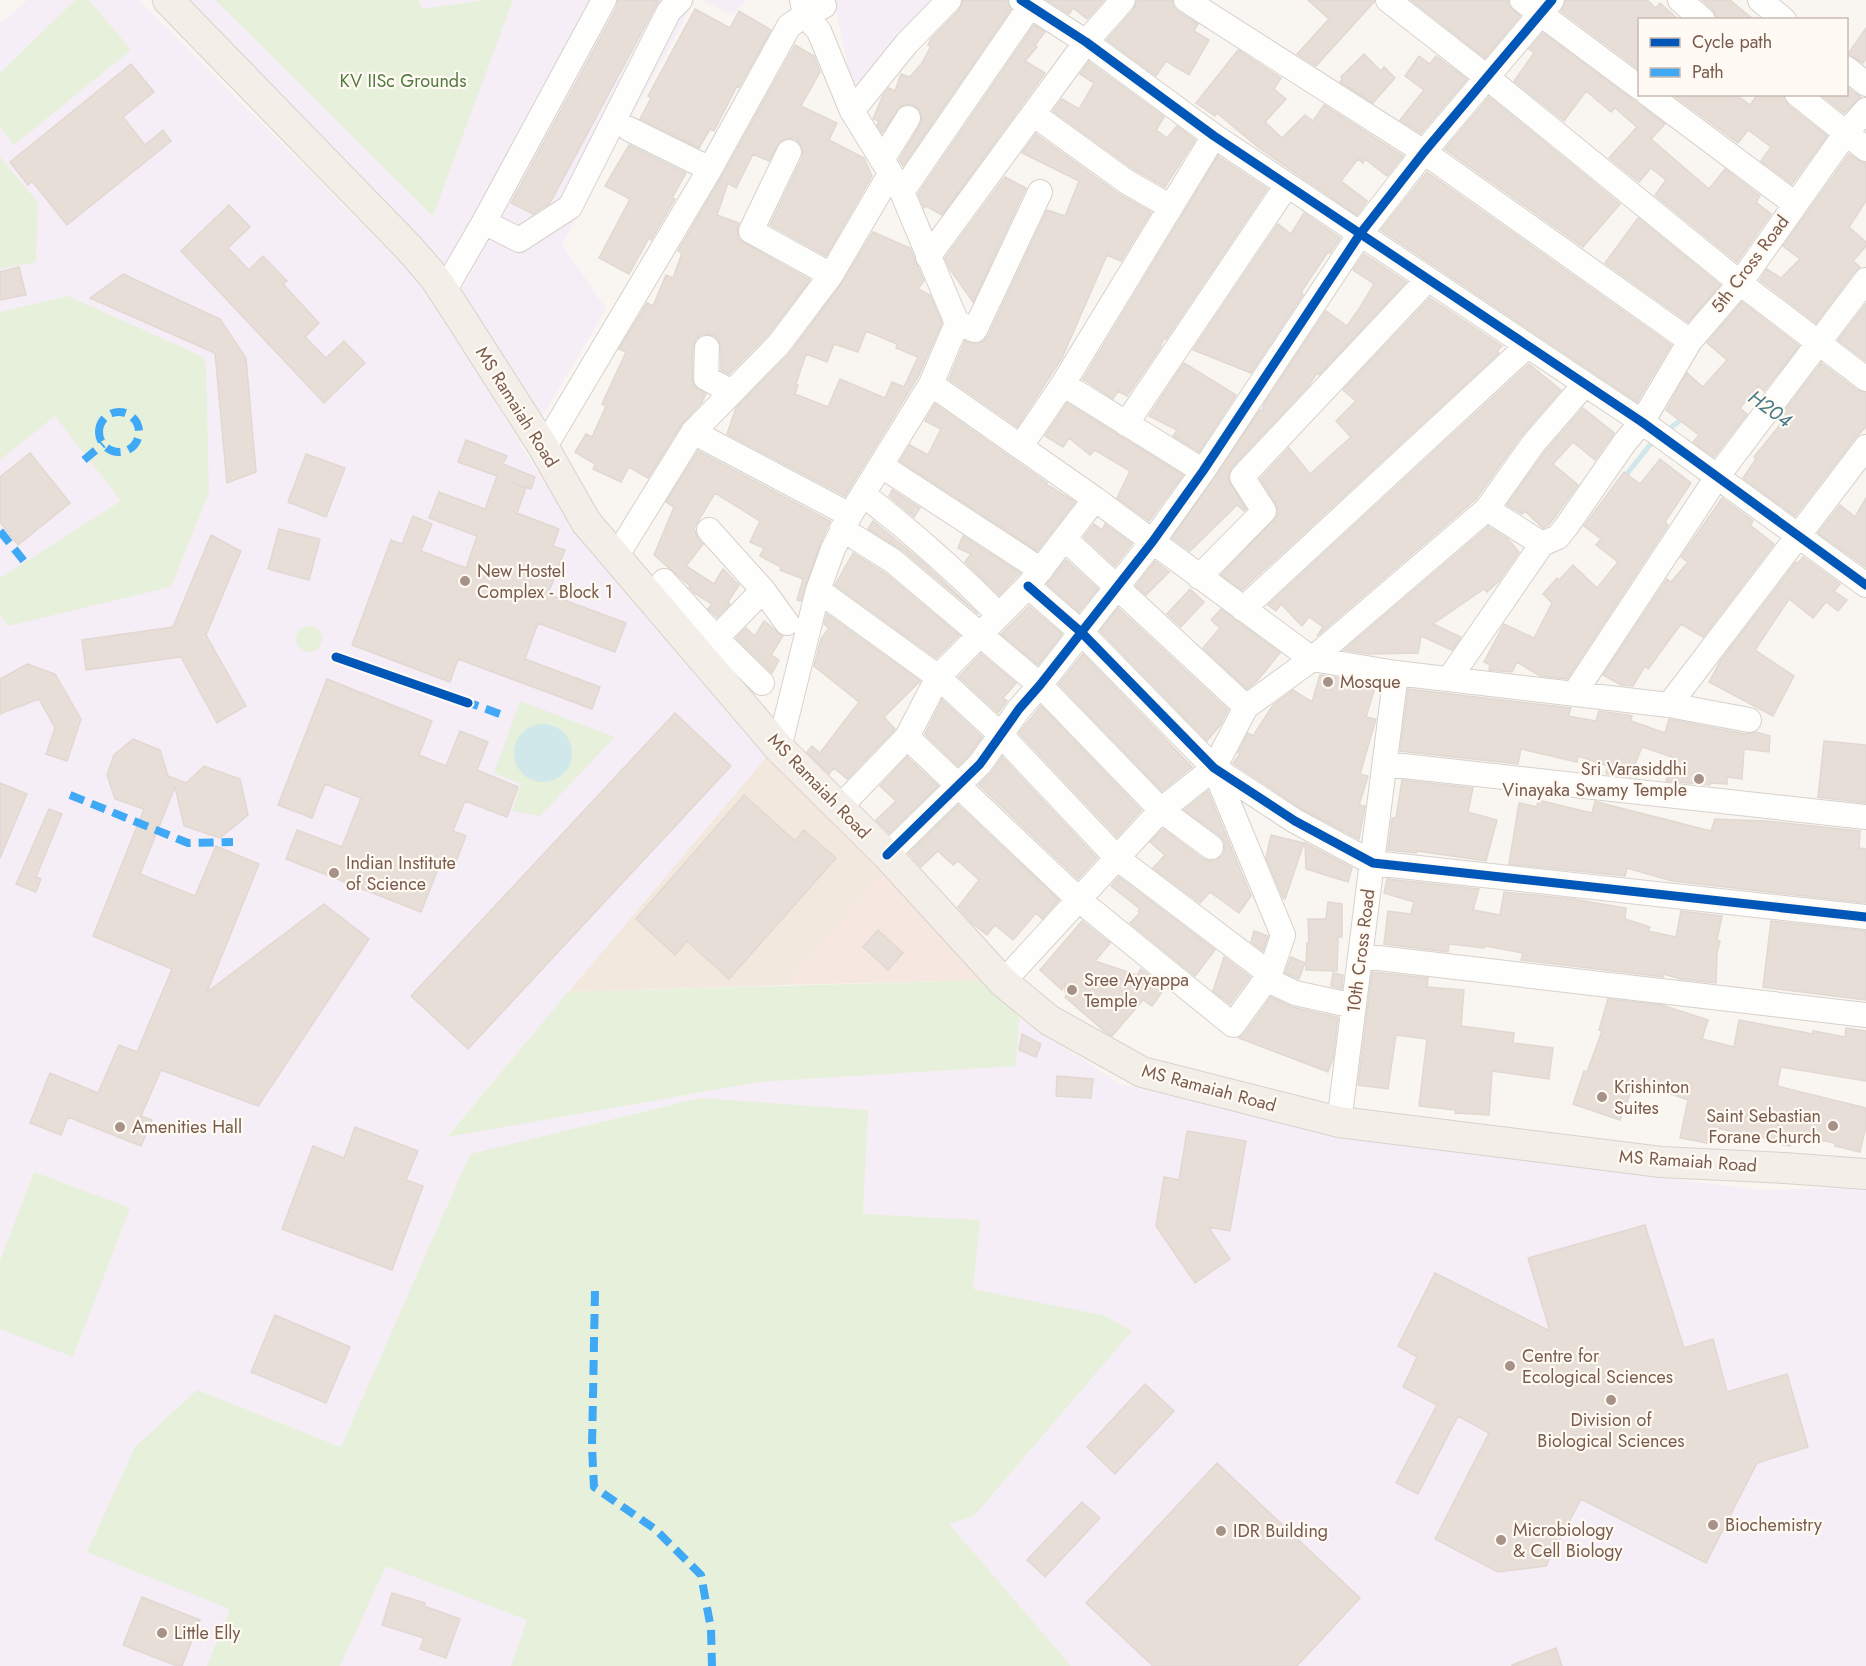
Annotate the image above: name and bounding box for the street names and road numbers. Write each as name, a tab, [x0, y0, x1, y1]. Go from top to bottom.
street label: 5th Cross Road	[1705, 210, 1795, 318]
street label: MS Ramaiah Road	[469, 341, 565, 473]
street label: MS Ramaiah Road	[762, 727, 876, 845]
street label: 10th Cross Road	[1340, 887, 1382, 1015]
street label: MS Ramaiah Road	[1139, 1058, 1279, 1118]
street label: MS Ramaiah Road	[1618, 1143, 1758, 1179]

